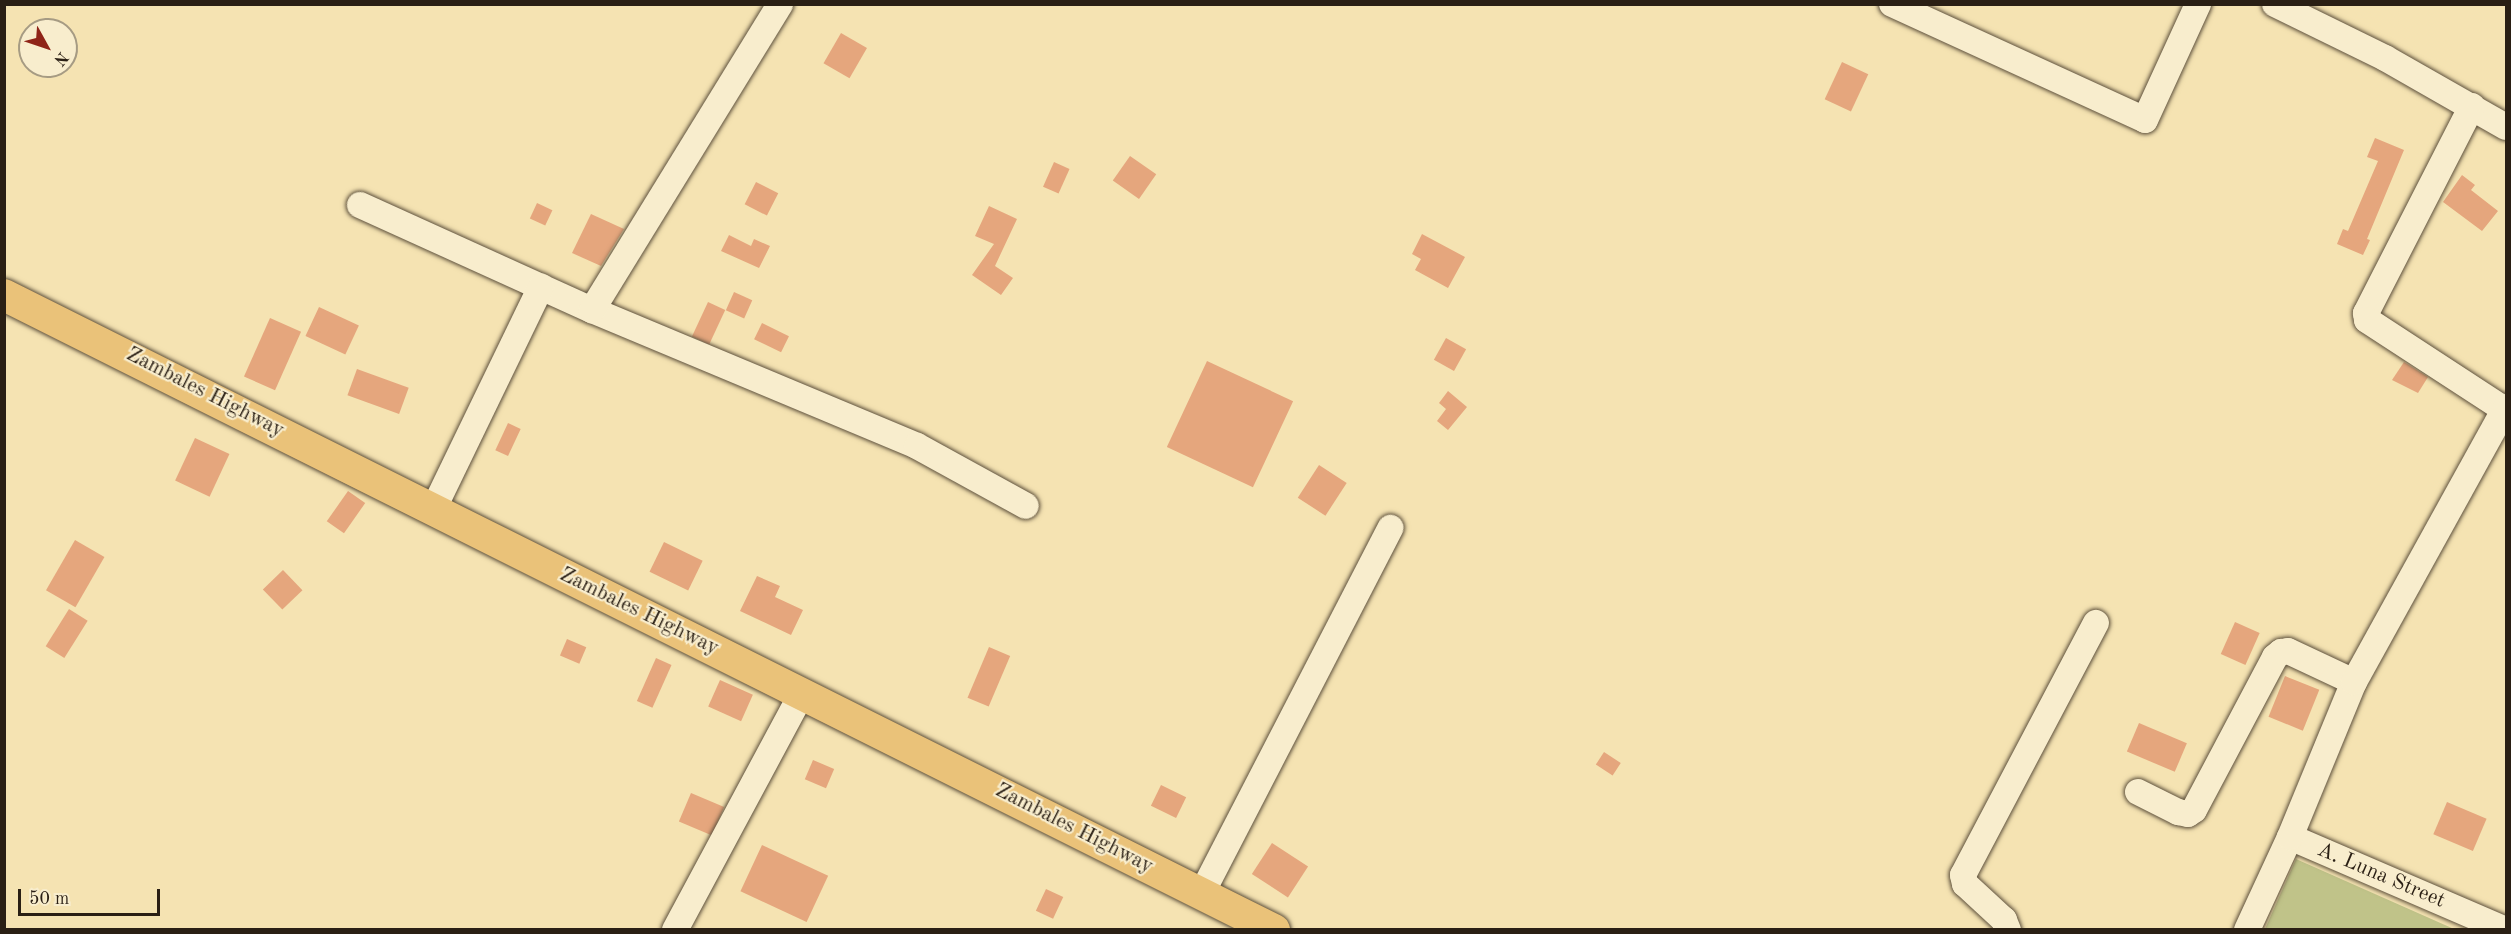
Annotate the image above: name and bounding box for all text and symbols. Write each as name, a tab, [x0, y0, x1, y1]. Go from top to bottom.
north arrow	[18, 18, 78, 78]
text: N	[50, 48, 70, 68]
street label: Zambales Highway	[122, 342, 288, 444]
street label: Zambales Highway	[555, 563, 723, 661]
street label: Zambales Highway	[991, 778, 1157, 880]
street label: A. Luna Street	[2313, 838, 2449, 914]
scale bar	[21, 877, 164, 915]
text: 50 m	[29, 890, 69, 908]

